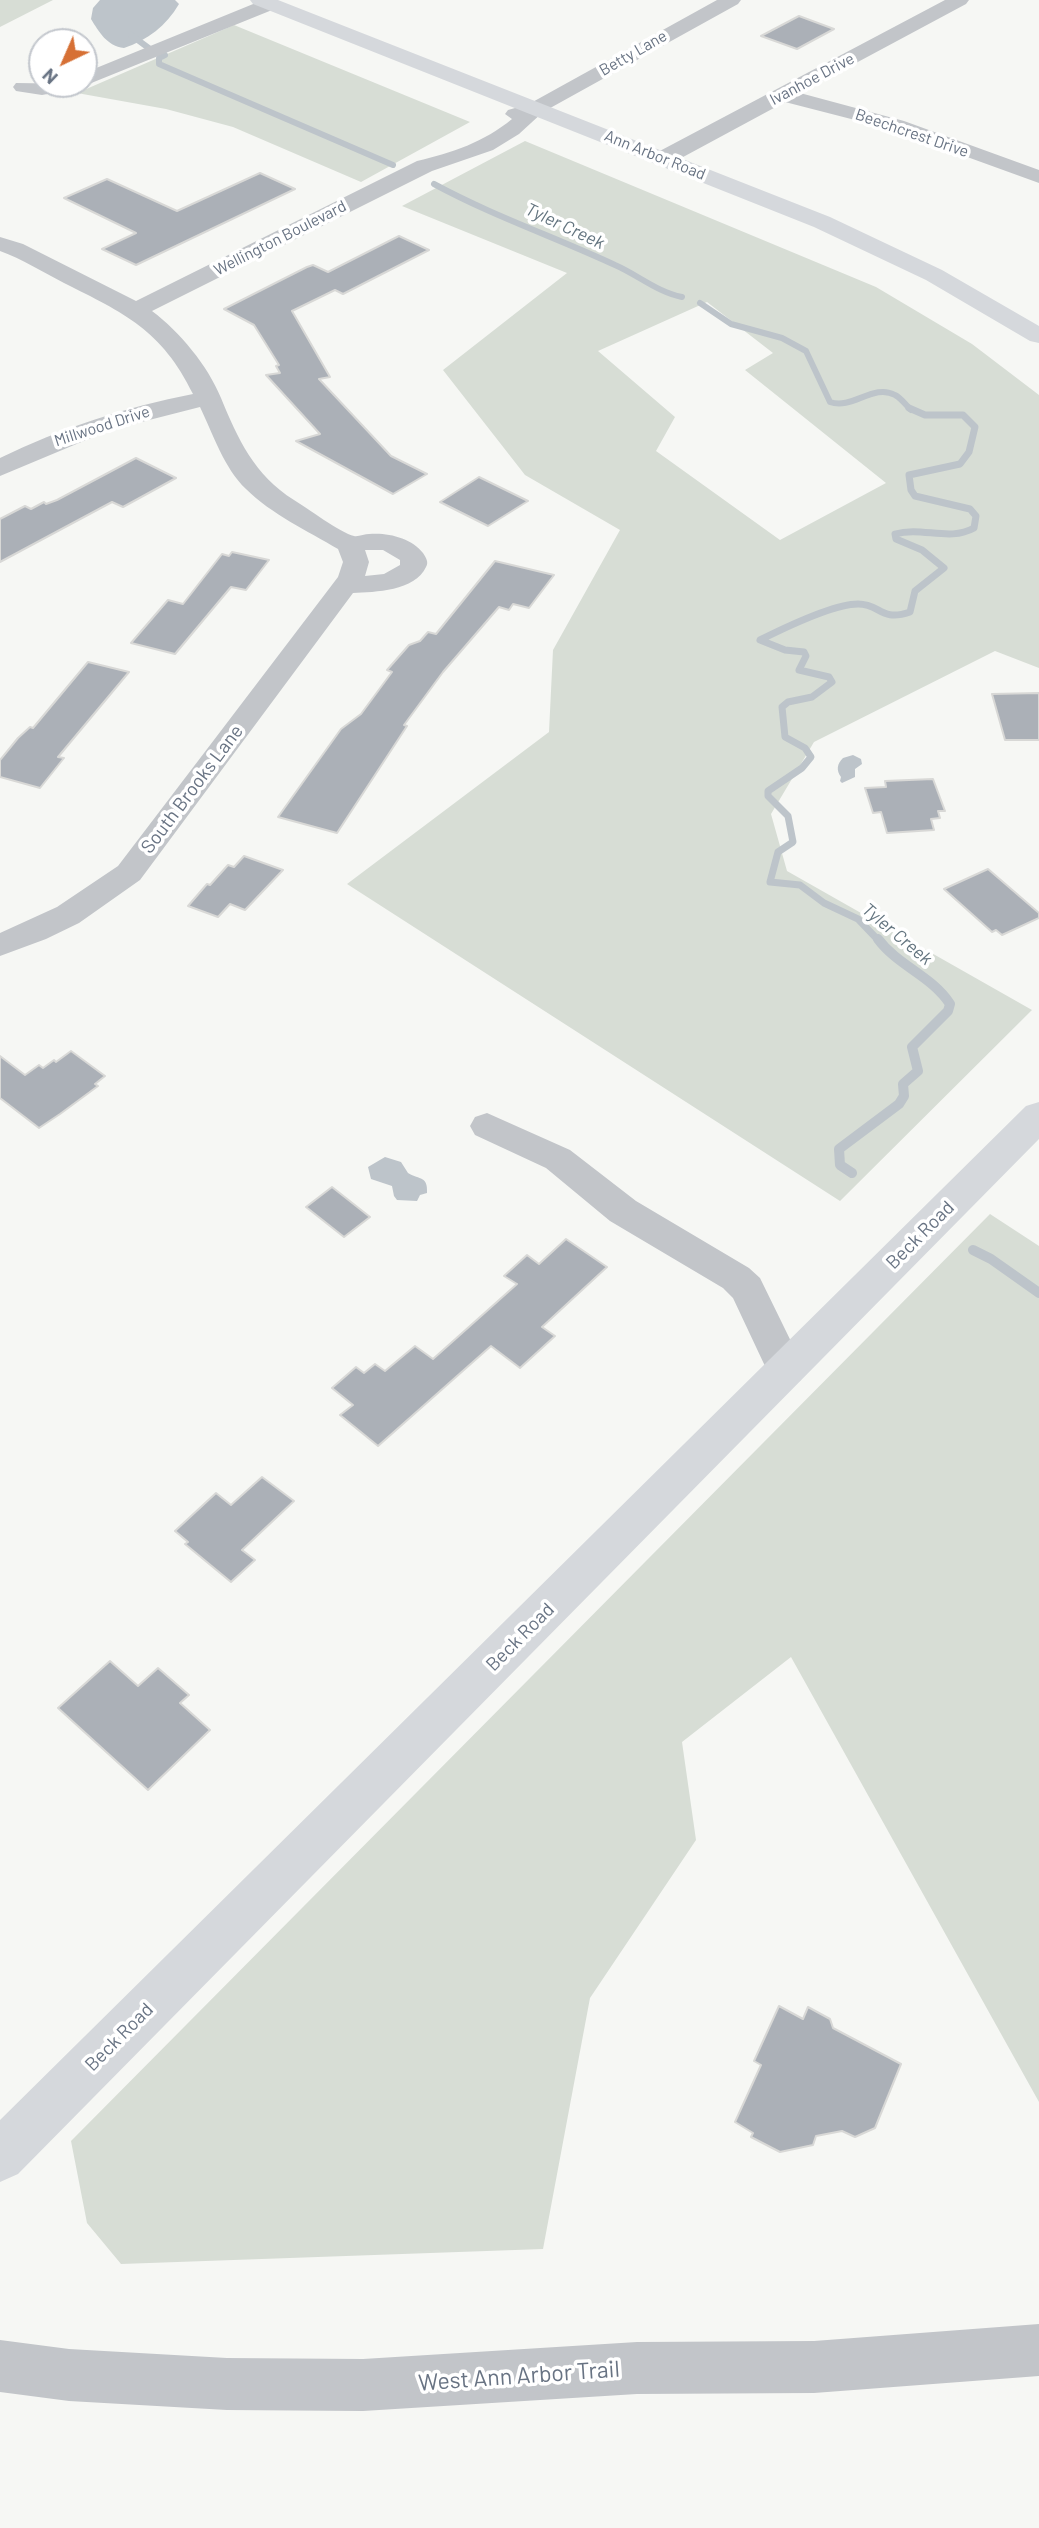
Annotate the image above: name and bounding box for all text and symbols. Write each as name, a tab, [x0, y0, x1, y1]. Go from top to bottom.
street label: Betty Lane	[596, 26, 670, 80]
north arrow	[28, 28, 98, 98]
street label: Ivanhoe Drive	[766, 49, 858, 109]
text: N	[37, 64, 62, 90]
street label: Beechcrest Drive	[853, 105, 971, 161]
street label: Ann Arbor Road	[602, 126, 708, 184]
street label: Wellington Boulevard	[211, 196, 349, 280]
water label: Tyler Creek	[522, 198, 608, 254]
street label: Millwood Drive	[52, 402, 152, 450]
street label: South Brooks Lane	[136, 720, 248, 858]
water label: Tyler Creek	[858, 898, 936, 970]
street label: Beck Road	[881, 1196, 959, 1274]
street label: Beck Road	[481, 1598, 559, 1676]
street label: Beck Road	[80, 1998, 158, 2076]
street label: West Ann Arbor Trail	[417, 2355, 621, 2397]

